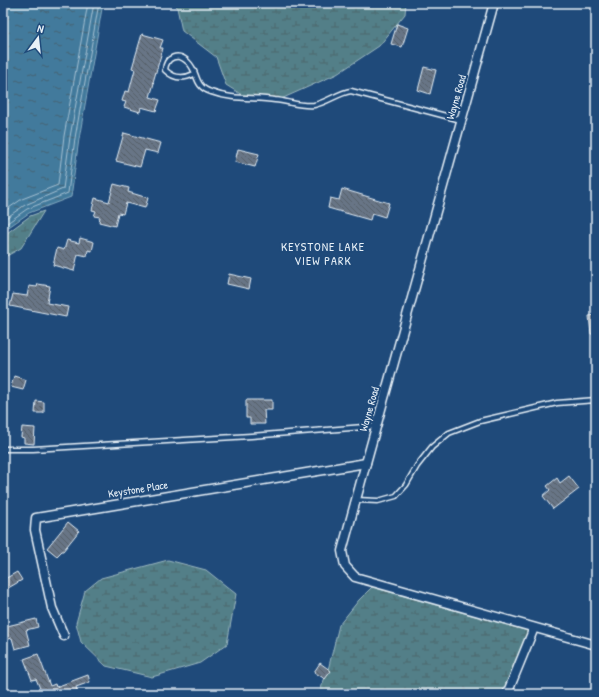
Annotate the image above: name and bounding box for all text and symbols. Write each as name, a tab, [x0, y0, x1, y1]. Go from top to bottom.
north arrow	[18, 18, 58, 58]
text: N	[36, 21, 45, 36]
street label: Wayne Road	[443, 72, 469, 121]
district label: KEYSTONE LAKE VIEW PARK	[281, 238, 365, 269]
street label: Wayne Road	[356, 384, 382, 433]
street label: Keystone Place	[107, 477, 169, 501]

